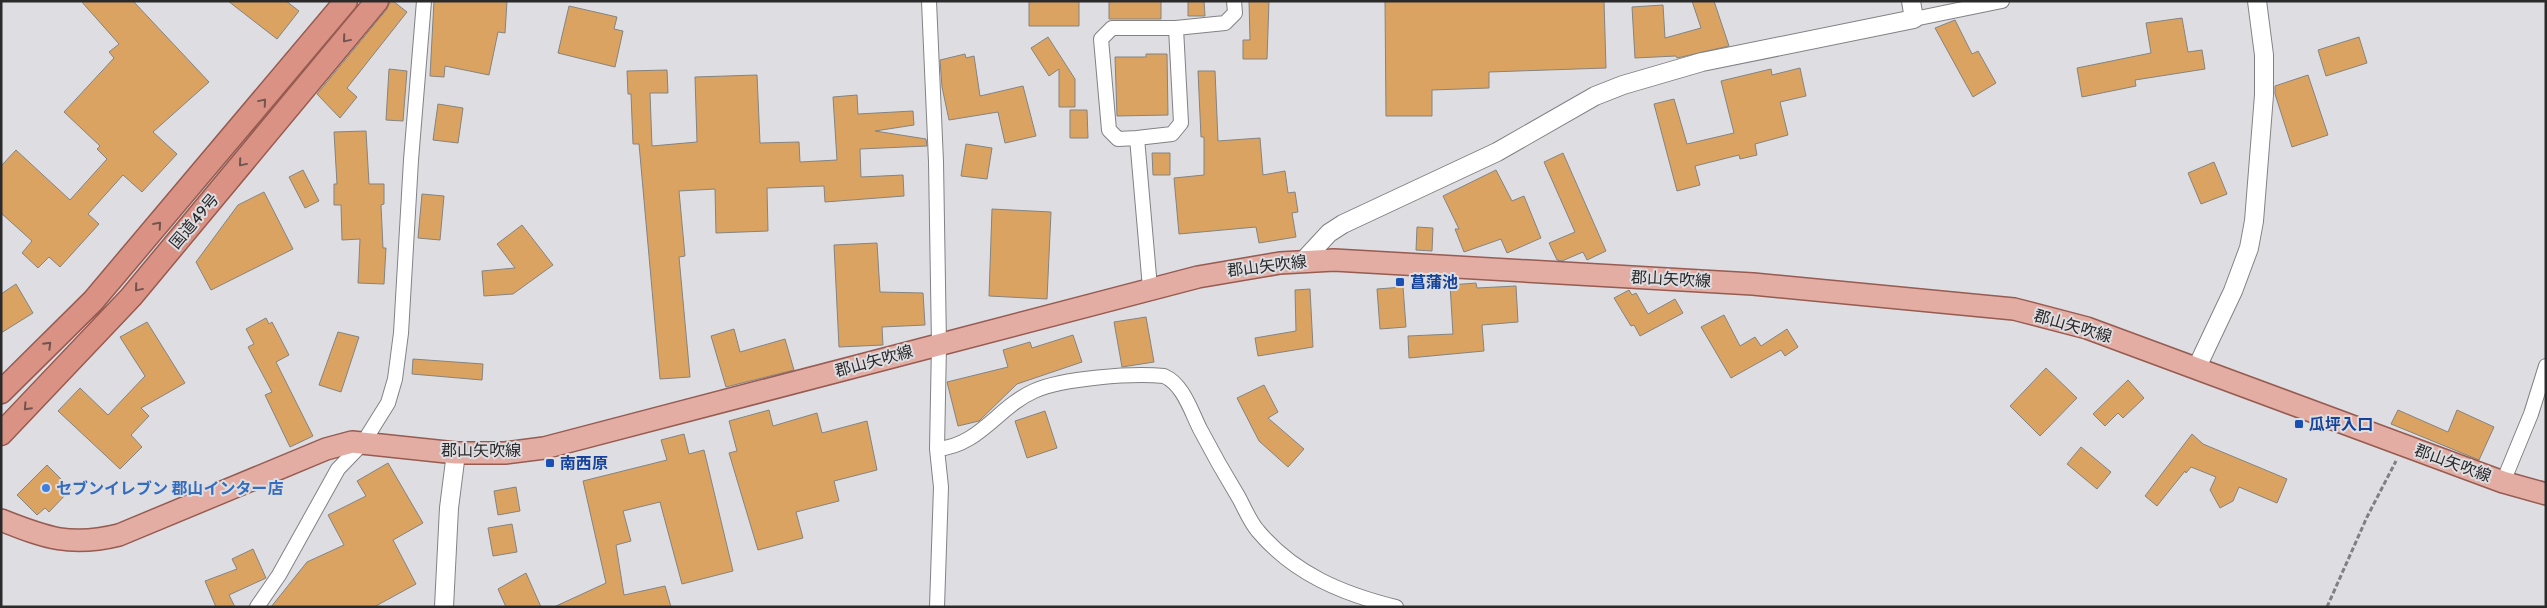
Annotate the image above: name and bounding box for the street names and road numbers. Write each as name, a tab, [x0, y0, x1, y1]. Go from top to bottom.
street label: 国道49号	[165, 189, 223, 253]
street label: 郡山矢吹線	[1226, 252, 1308, 280]
street label: 郡山矢吹線	[1631, 267, 1711, 291]
street label: 郡山矢吹線	[2032, 306, 2114, 346]
street label: 郡山矢吹線	[833, 341, 915, 381]
street label: 郡山矢吹線	[2412, 440, 2494, 486]
street label: 郡山矢吹線	[441, 441, 521, 460]

